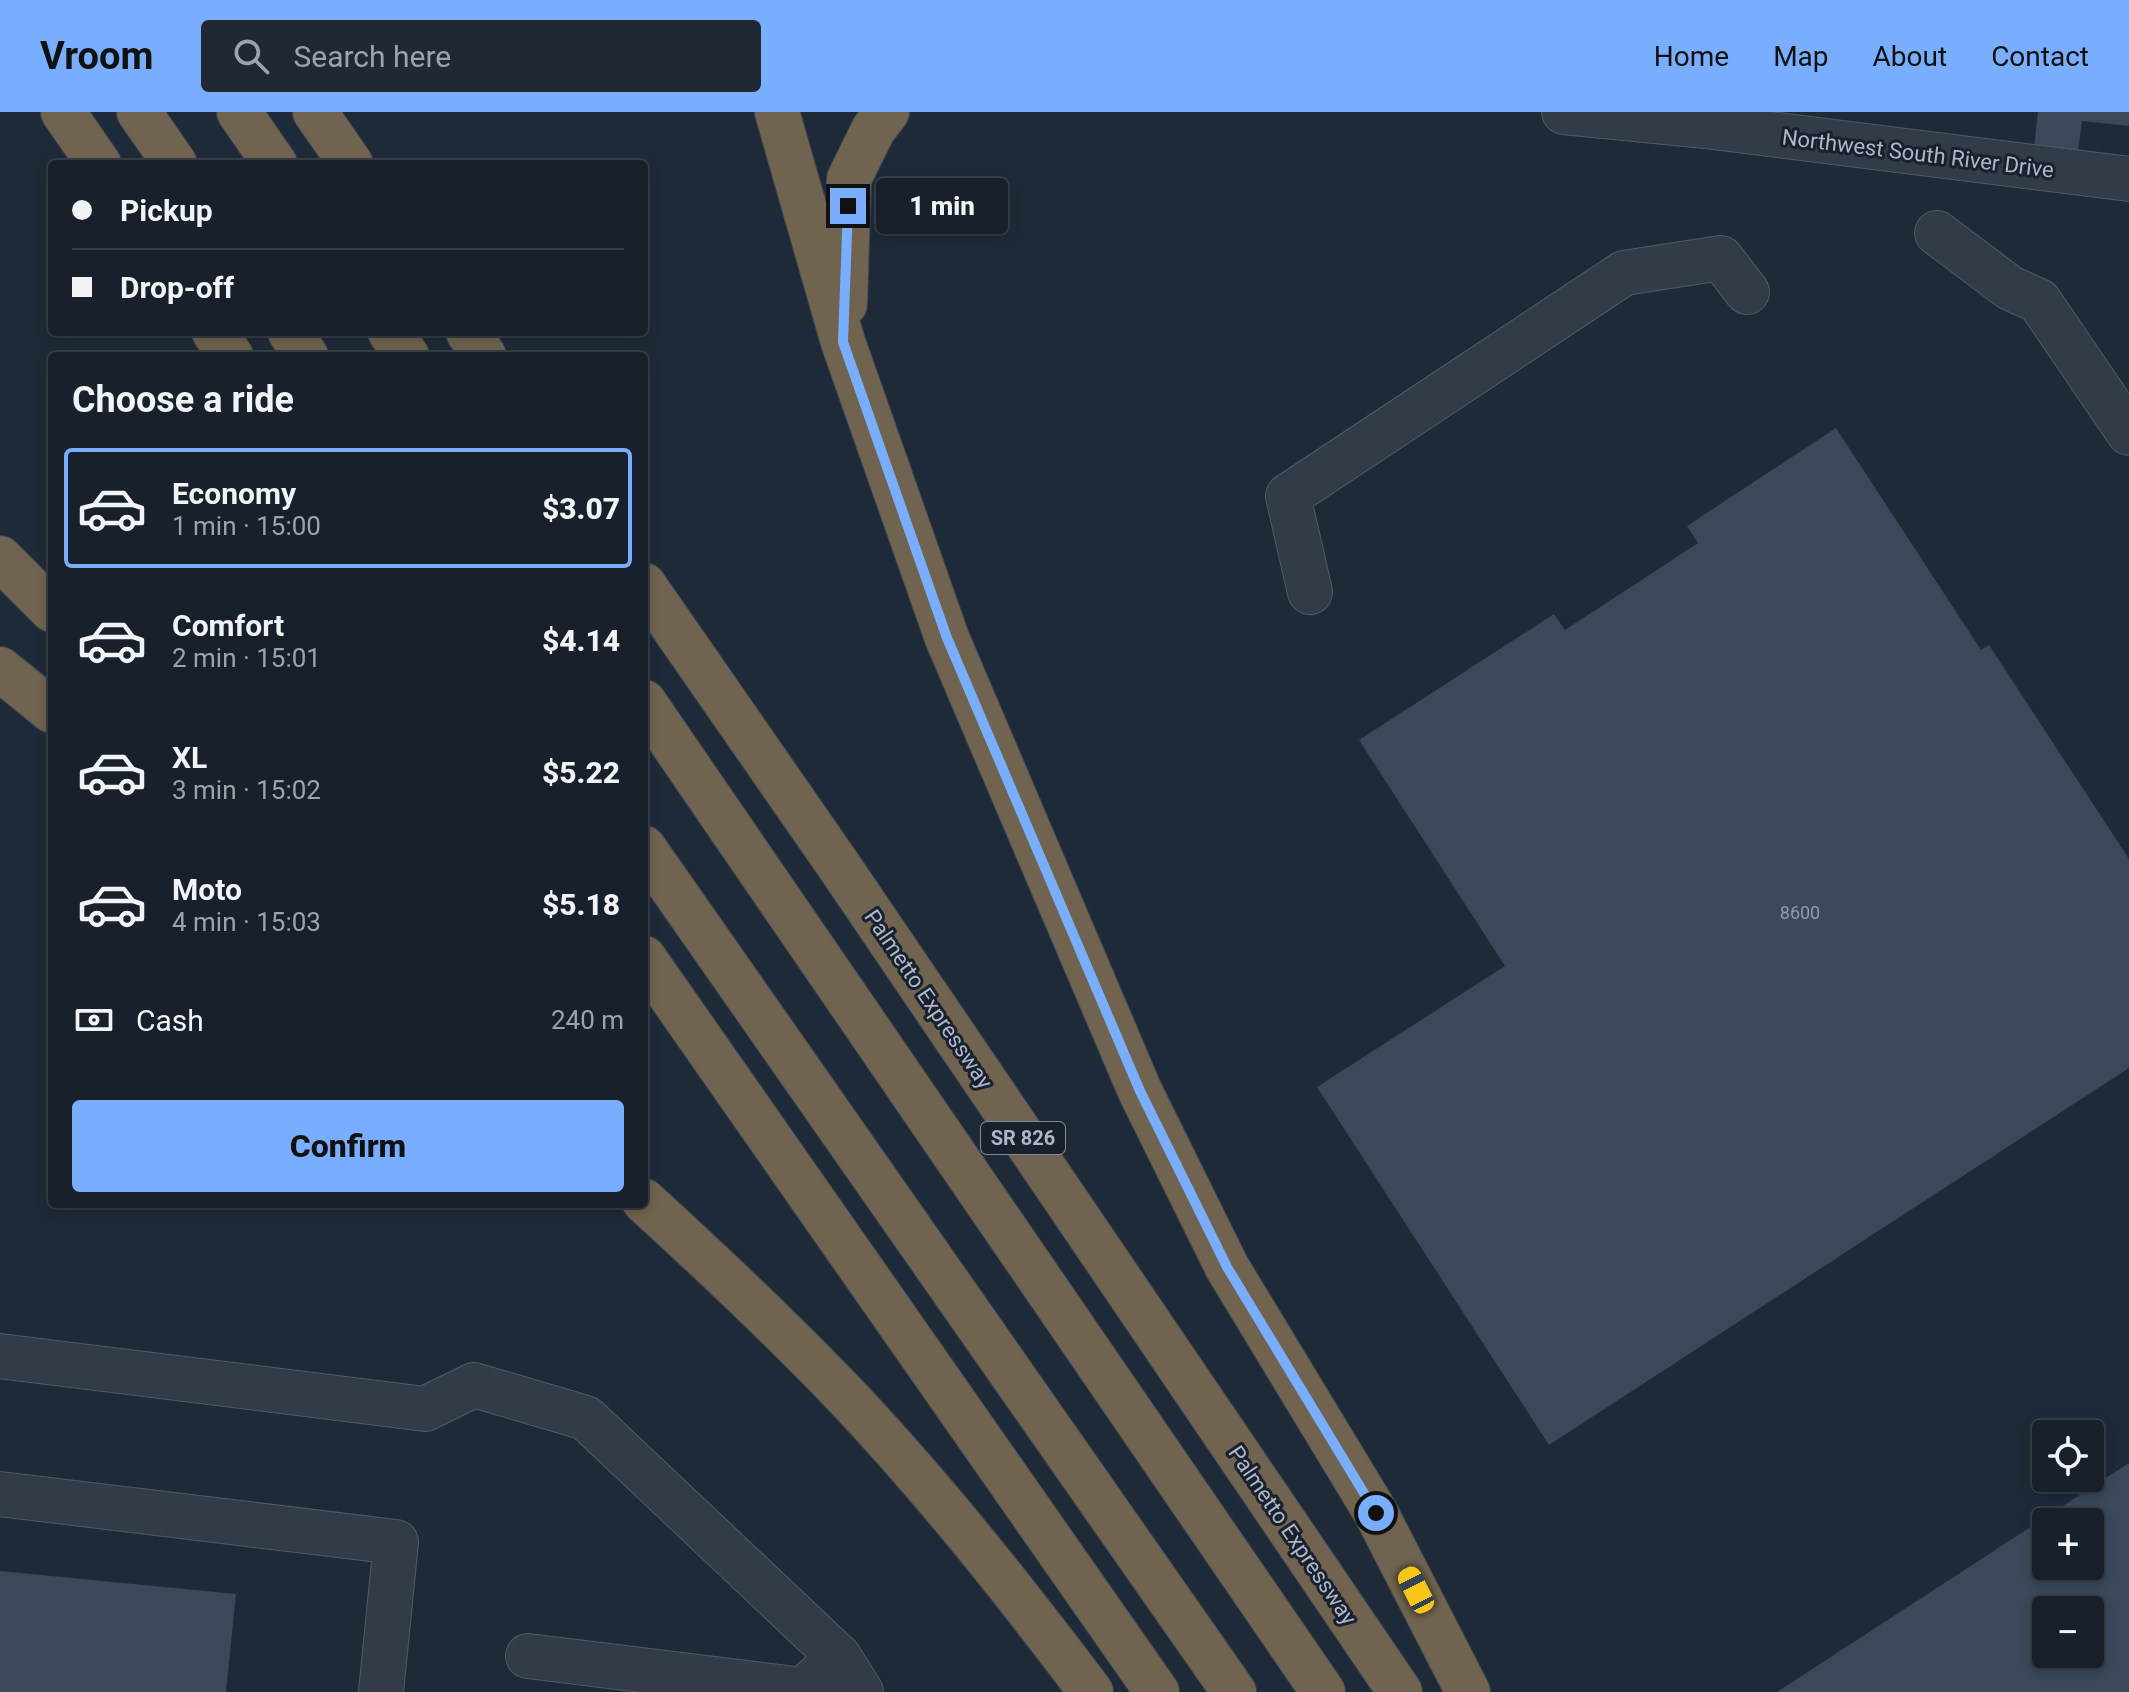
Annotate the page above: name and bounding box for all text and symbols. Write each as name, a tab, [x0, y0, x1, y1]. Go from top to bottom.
search box	[201, 20, 761, 92]
text: Vroom	[40, 34, 153, 78]
icon: search	[229, 34, 273, 78]
text: Search here	[293, 39, 451, 74]
text: Home	[1654, 40, 1729, 73]
text: Map	[1773, 40, 1829, 73]
text: About	[1873, 40, 1947, 73]
text: Contact	[1991, 40, 2089, 73]
street label: Northwest South River Drive	[1781, 124, 2055, 183]
callout: 1 min	[876, 178, 1008, 234]
route end	[830, 188, 866, 224]
text: 1 min	[909, 191, 975, 221]
text: Pickup	[120, 193, 213, 228]
text: Drop-off	[120, 270, 234, 305]
text: Choose a ride	[72, 379, 294, 421]
icon: car	[76, 472, 148, 544]
text: Economy	[172, 476, 296, 511]
text: $3.07	[542, 491, 620, 526]
text: 1 min · 15:00	[172, 511, 321, 541]
icon: car	[76, 604, 148, 676]
text: Comfort	[172, 608, 284, 643]
text: $4.14	[542, 623, 620, 658]
text: 2 min · 15:01	[172, 643, 321, 673]
icon: car	[76, 736, 148, 808]
text: XL	[172, 740, 207, 775]
text: $5.22	[542, 755, 620, 790]
text: 3 min · 15:02	[172, 775, 321, 805]
icon: car	[76, 868, 148, 940]
text: Moto	[172, 872, 242, 907]
text: $5.18	[542, 887, 620, 922]
house number: 8600	[1780, 902, 1820, 923]
street label: Palmetto Expressway	[859, 905, 998, 1094]
text: 4 min · 15:03	[172, 907, 321, 937]
icon: cash	[72, 998, 116, 1042]
text: Cash	[136, 1003, 204, 1038]
text: 240 m	[551, 1005, 624, 1035]
button: Confirm	[72, 1100, 624, 1192]
road number: SR 826	[981, 1122, 1065, 1154]
map controls	[2032, 1420, 2104, 1668]
button: locate	[2032, 1420, 2104, 1492]
street label: Palmetto Expressway	[1223, 1441, 1362, 1630]
route start	[1358, 1495, 1394, 1531]
button: +	[2032, 1508, 2104, 1580]
car	[1394, 1563, 1438, 1617]
button: −	[2032, 1596, 2104, 1668]

